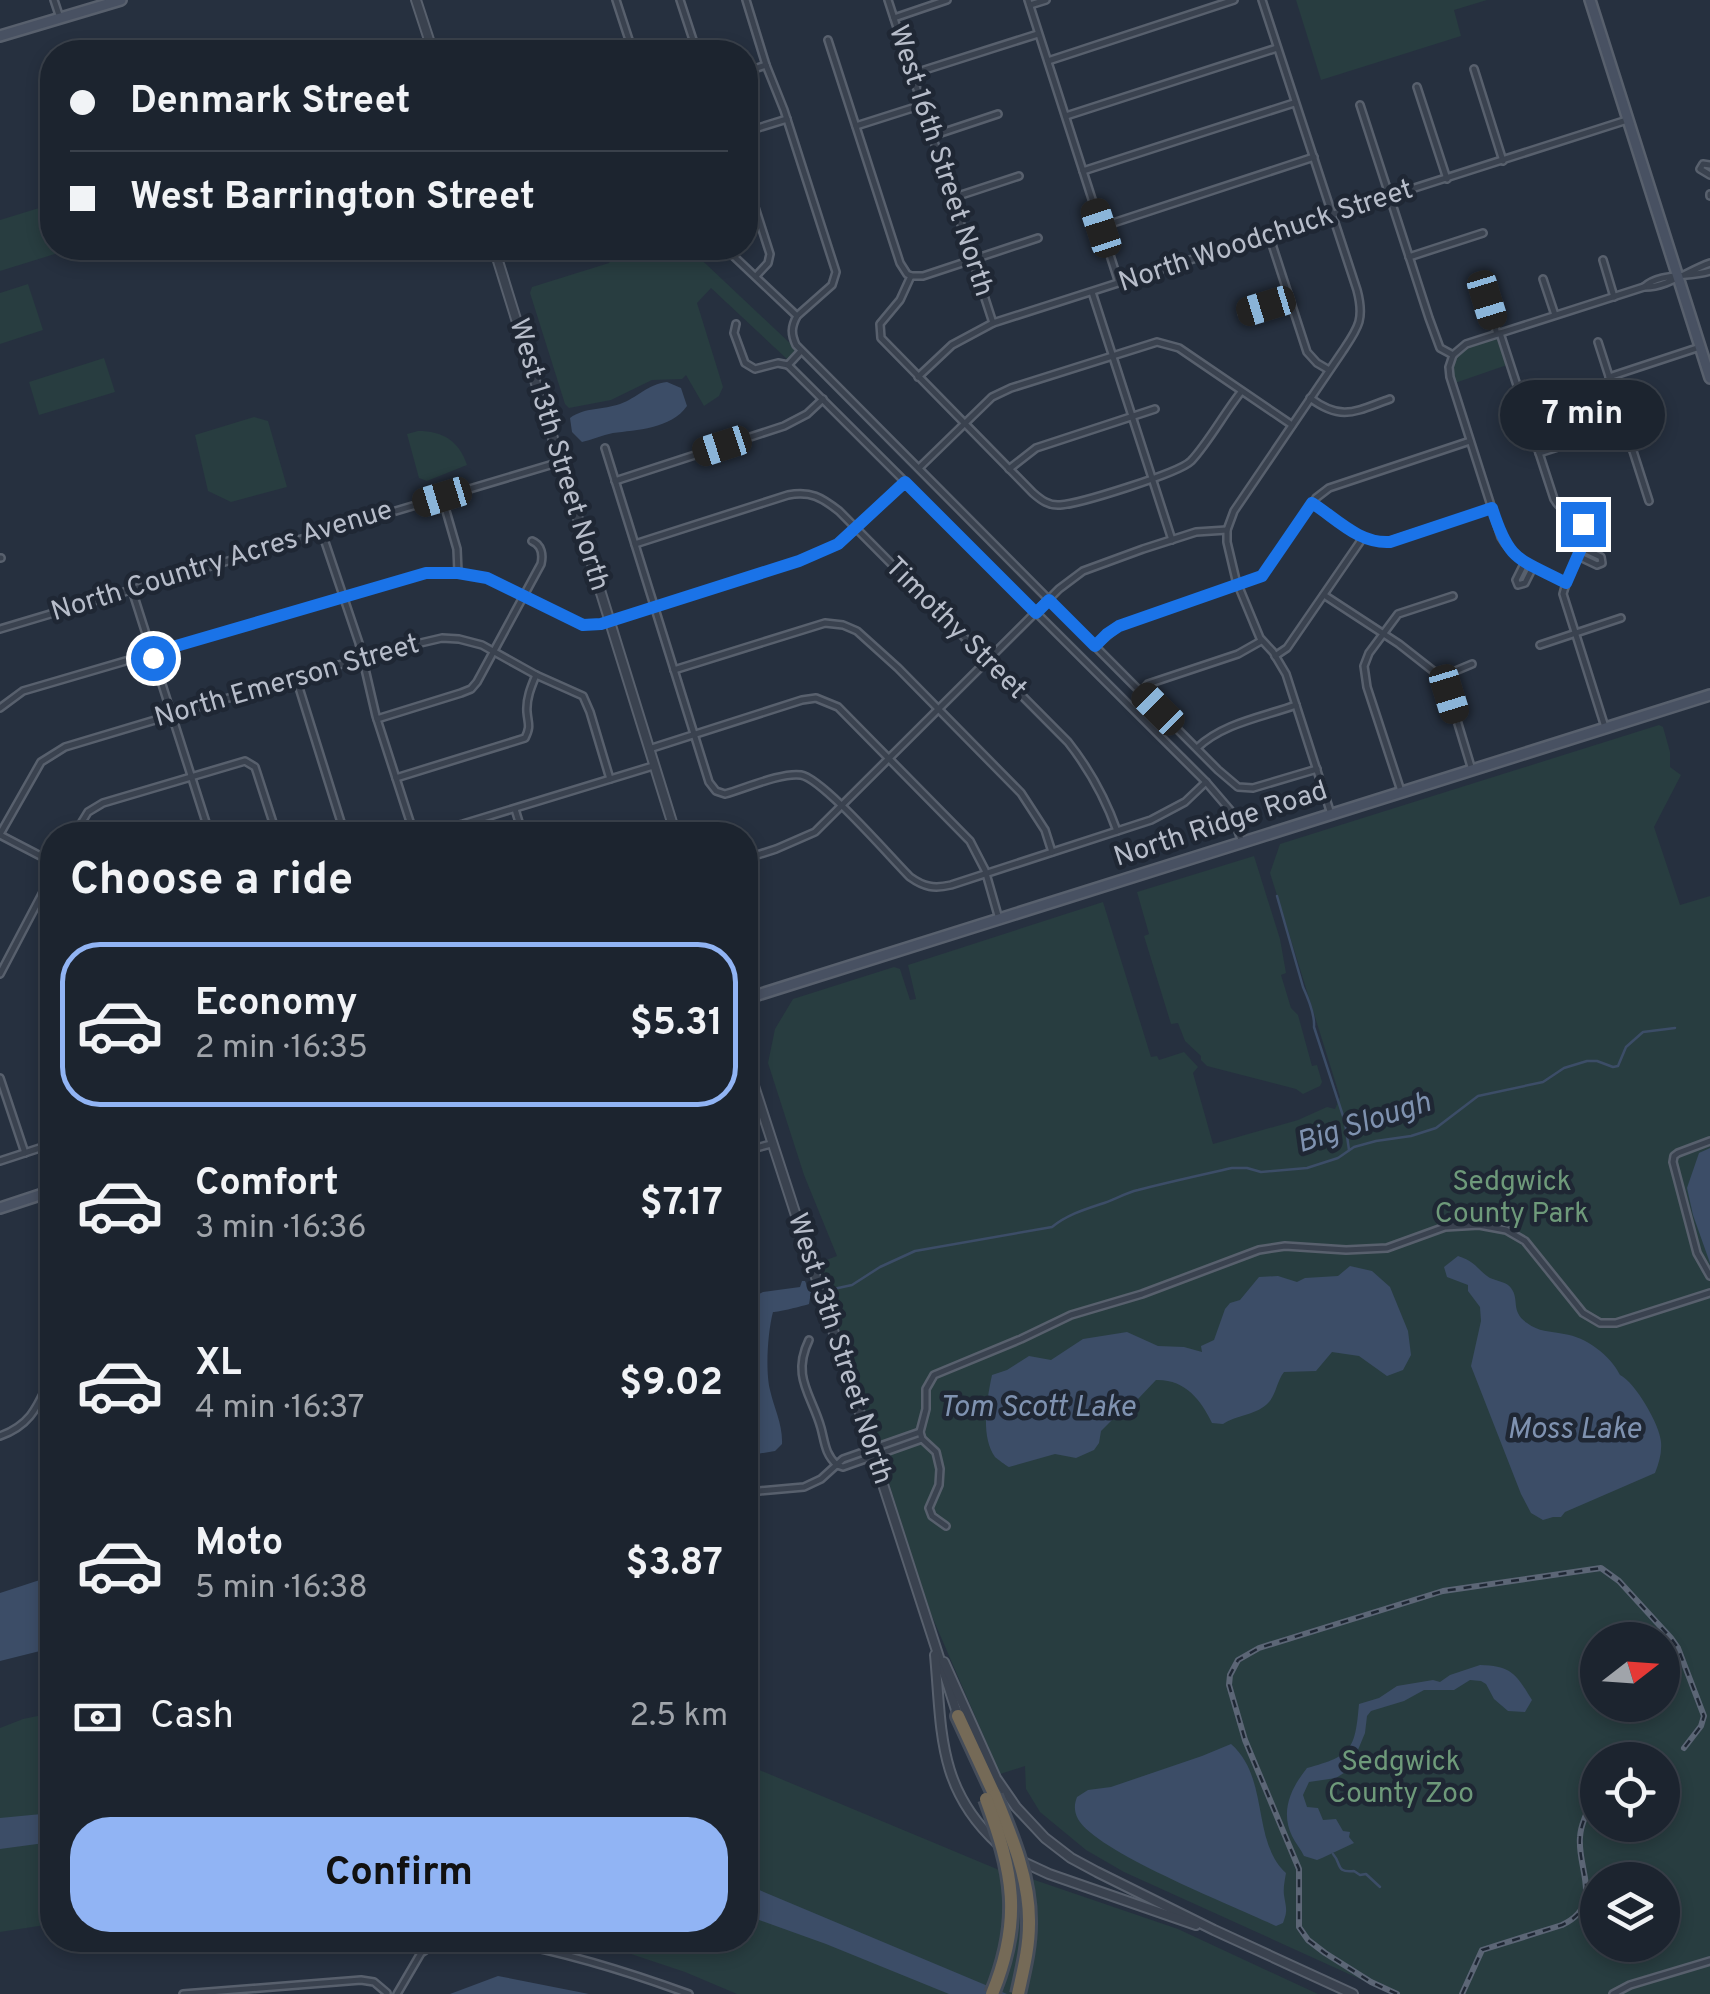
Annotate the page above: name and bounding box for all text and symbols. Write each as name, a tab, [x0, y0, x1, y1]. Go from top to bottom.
street label: West 16th Street North	[879, 21, 1001, 301]
text: Denmark Street	[130, 78, 410, 127]
street label: North Woodchuck Street	[1114, 172, 1418, 302]
text: West Barrington Street	[130, 174, 535, 223]
car	[1077, 195, 1125, 261]
car	[1464, 267, 1510, 333]
car	[1233, 283, 1299, 329]
street label: West 13th Street North	[499, 314, 617, 596]
callout: 7 min	[1500, 379, 1666, 449]
text: 7 min	[1542, 395, 1623, 435]
car	[689, 422, 755, 470]
car	[409, 474, 475, 520]
street label: North Country Acres Avenue	[47, 493, 397, 631]
route end	[1561, 502, 1606, 547]
street label: Timothy Street	[876, 550, 1034, 708]
street label: North Emerson Street	[151, 627, 423, 737]
route start	[131, 636, 176, 681]
car	[1426, 661, 1472, 727]
car	[1126, 677, 1190, 741]
street label: North Ridge Road	[1110, 773, 1332, 877]
text: Choose a ride	[70, 853, 353, 910]
icon: car	[75, 980, 165, 1070]
text: Economy	[195, 980, 357, 1029]
text: $5.31	[630, 1000, 723, 1049]
text: 2 min · 16:35	[195, 1029, 368, 1069]
water label: Big Slough	[1292, 1085, 1436, 1163]
icon: car	[75, 1160, 165, 1250]
text: Comfort	[195, 1160, 339, 1209]
park label: Sedgwick County Park	[1435, 1165, 1589, 1233]
text: $7.17	[640, 1180, 723, 1229]
text: 3 min · 16:36	[195, 1209, 367, 1249]
street label: West 13th Street North	[778, 1209, 900, 1489]
icon: car	[75, 1340, 165, 1430]
text: XL	[195, 1340, 242, 1389]
text: $9.02	[619, 1360, 723, 1409]
text: 4 min · 16:37	[195, 1389, 365, 1429]
water label: Tom Scott Lake	[939, 1390, 1136, 1427]
water label: Moss Lake	[1507, 1412, 1641, 1449]
icon: car	[75, 1520, 165, 1610]
text: Moto	[195, 1520, 283, 1569]
text: $3.87	[625, 1540, 723, 1589]
text: 5 min · 16:38	[195, 1569, 368, 1609]
north arrow	[1580, 1622, 1680, 1722]
map controls	[1580, 1622, 1680, 1962]
icon: cash	[70, 1690, 125, 1745]
text: Cash	[150, 1693, 234, 1742]
text: 2.5 km	[630, 1697, 728, 1737]
button: locate	[1580, 1742, 1680, 1842]
park label: Sedgwick County Zoo	[1328, 1745, 1474, 1813]
button: Confirm	[70, 1817, 728, 1932]
button: layers	[1580, 1862, 1680, 1962]

